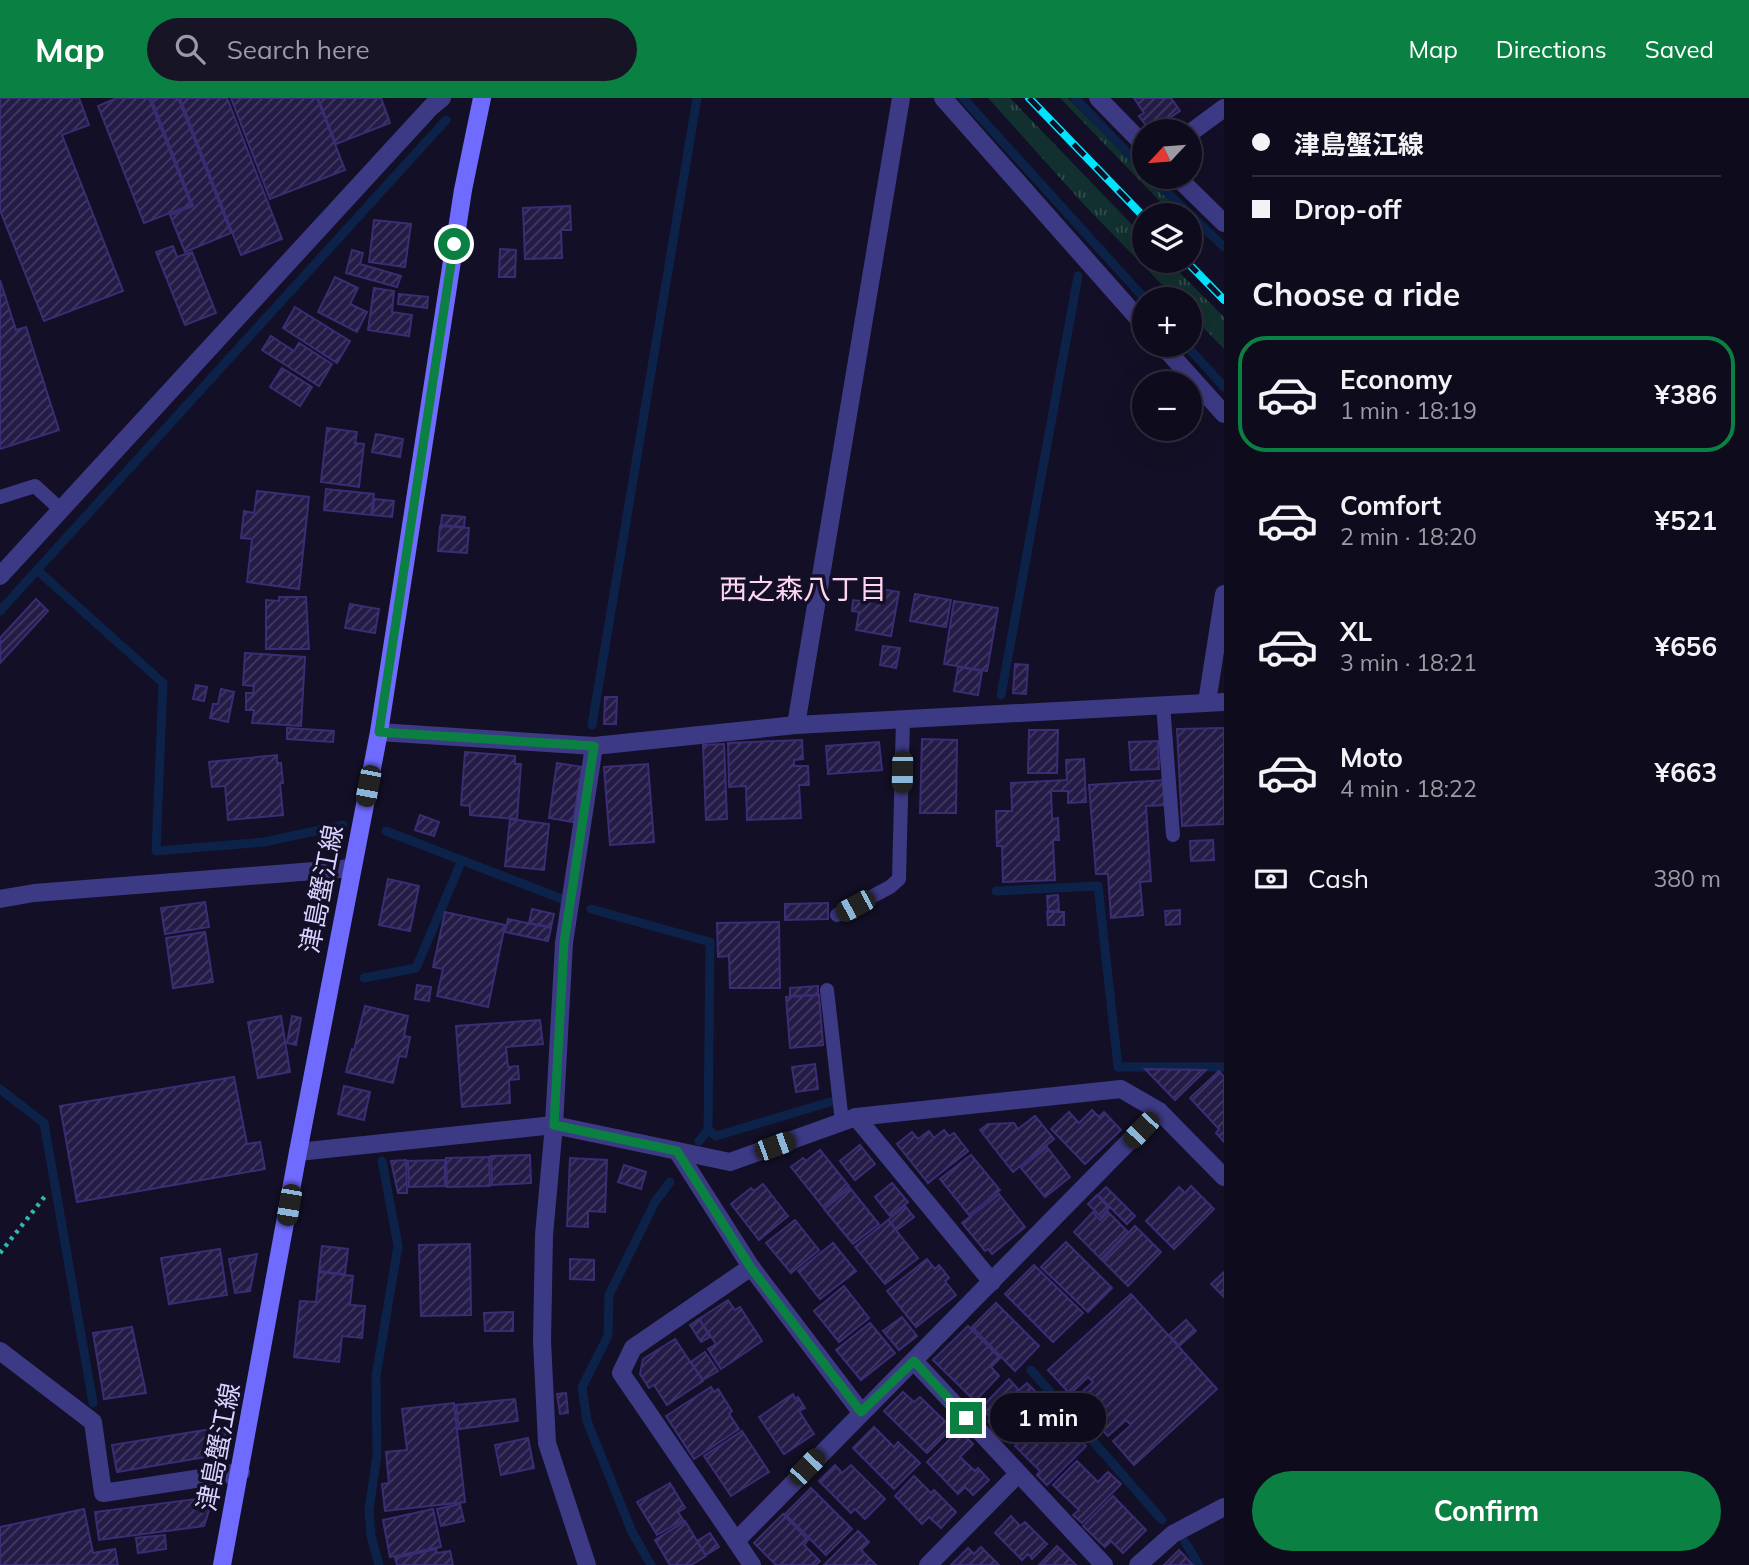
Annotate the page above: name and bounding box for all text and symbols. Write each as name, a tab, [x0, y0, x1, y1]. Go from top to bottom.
search box	[147, 18, 637, 81]
text: Map	[35, 29, 105, 70]
icon: search	[171, 30, 209, 68]
text: Search here	[227, 33, 370, 66]
text: Map	[1408, 34, 1458, 64]
text: Directions	[1496, 34, 1607, 64]
text: Saved	[1645, 34, 1714, 64]
north arrow	[1132, 119, 1202, 189]
map controls	[1132, 119, 1202, 441]
text: 津島蟹江線	[1294, 128, 1424, 161]
text: Drop-off	[1294, 193, 1401, 226]
button: layers	[1132, 203, 1202, 273]
route start	[438, 228, 470, 260]
text: Choose a ride	[1252, 274, 1460, 314]
button: +	[1132, 287, 1202, 357]
icon: car	[1256, 363, 1319, 426]
text: Economy	[1340, 363, 1452, 396]
button: −	[1132, 371, 1202, 441]
text: ¥386	[1655, 378, 1717, 411]
text: 1 min · 18:19	[1340, 396, 1477, 425]
icon: car	[1256, 489, 1319, 552]
text: Comfort	[1340, 489, 1441, 522]
text: ¥521	[1655, 504, 1717, 537]
text: 2 min · 18:20	[1340, 522, 1477, 551]
district label: 西之森八丁目	[719, 571, 887, 606]
icon: car	[1256, 615, 1319, 678]
text: XL	[1340, 615, 1372, 648]
text: ¥656	[1655, 630, 1717, 663]
text: 3 min · 18:21	[1340, 648, 1477, 677]
icon: car	[1256, 741, 1319, 804]
text: Moto	[1340, 741, 1403, 774]
car	[892, 751, 913, 793]
text: ¥663	[1655, 756, 1717, 789]
car	[354, 763, 383, 809]
text: 4 min · 18:22	[1340, 774, 1477, 803]
street label: 津島蟹江線	[292, 822, 350, 956]
icon: cash	[1252, 860, 1290, 898]
text: Cash	[1308, 862, 1369, 895]
text: 380 m	[1653, 864, 1721, 893]
car	[832, 887, 879, 925]
car	[1119, 1108, 1164, 1152]
car	[752, 1129, 799, 1163]
car	[276, 1182, 303, 1228]
street label: 津島蟹江線	[189, 1380, 247, 1514]
callout: 1 min	[990, 1394, 1106, 1442]
route end	[950, 1402, 982, 1434]
text: 1 min	[1018, 1403, 1078, 1432]
car	[785, 1445, 830, 1489]
button: Confirm	[1252, 1471, 1721, 1551]

